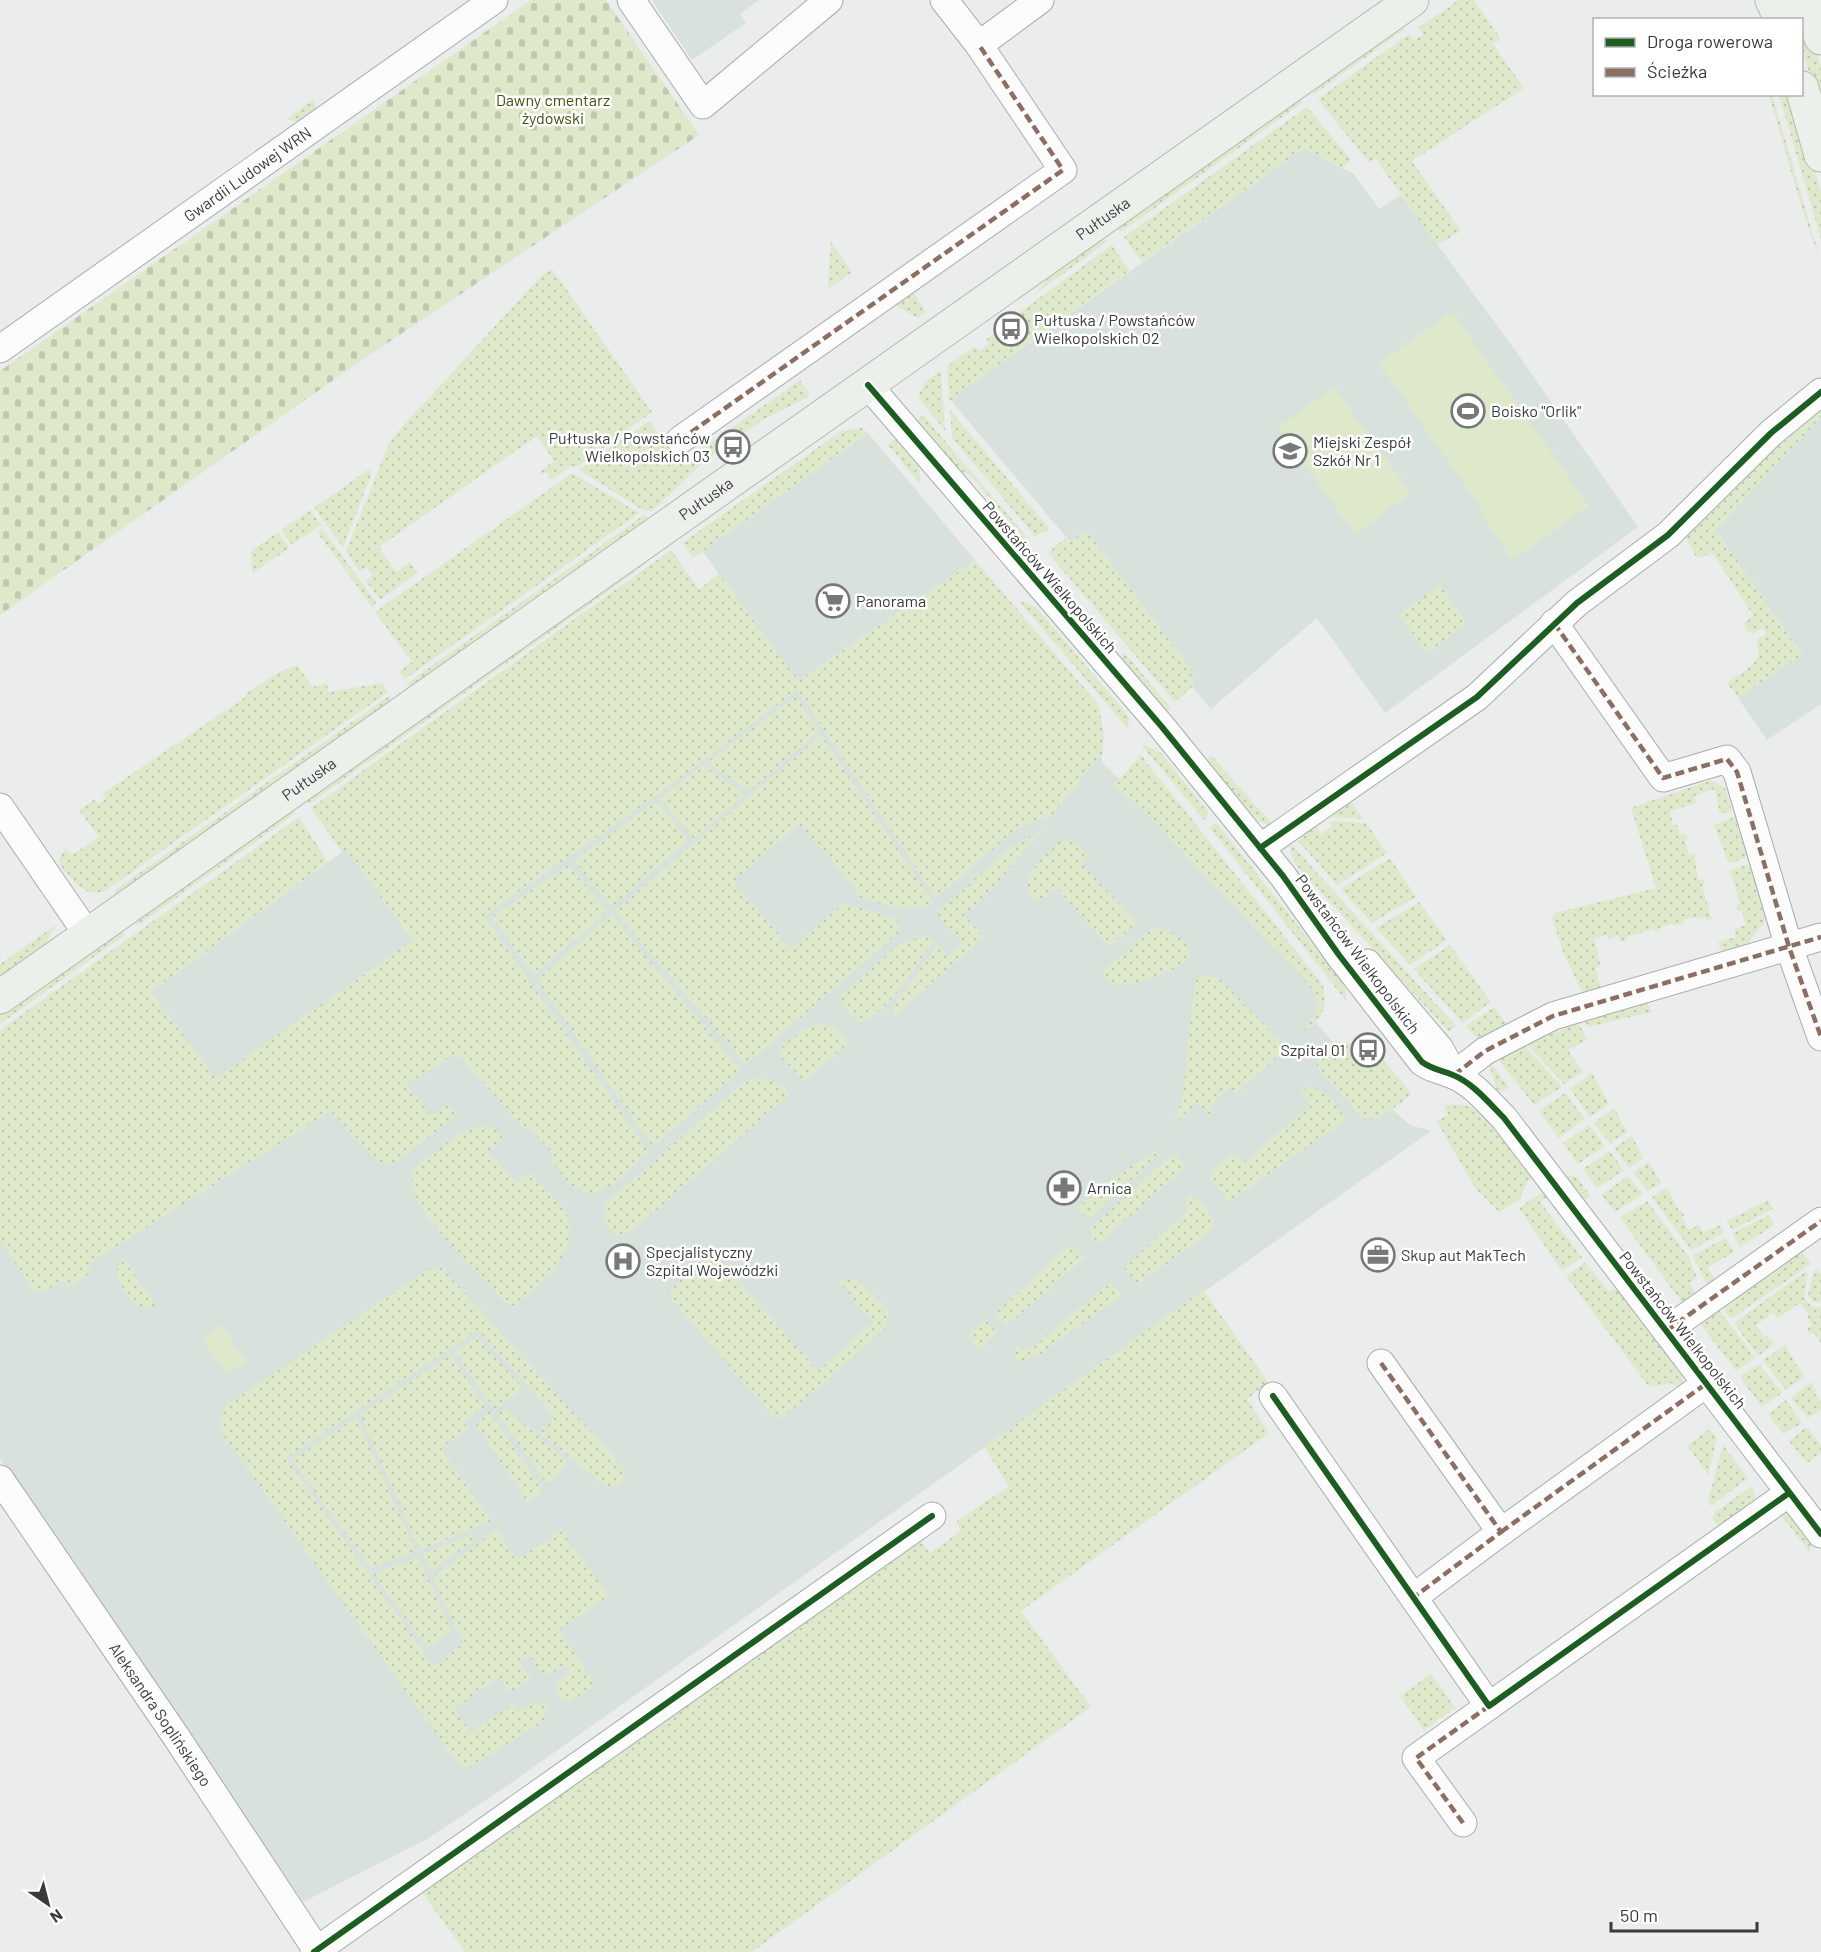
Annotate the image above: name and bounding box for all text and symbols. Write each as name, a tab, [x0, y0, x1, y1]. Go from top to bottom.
legend	[1593, 18, 1803, 96]
text: Droga rowerowa	[1647, 30, 1773, 52]
text: Ścieżka	[1647, 60, 1707, 82]
park label: Dawny cmentarz żydowski	[496, 90, 610, 127]
street label: Gwardii Ludowej WRN	[180, 122, 315, 225]
street label: Pułtuska	[1072, 192, 1133, 243]
place label: Pułtuska / Powstańców Wielkopolskich 02	[1034, 310, 1196, 347]
bus stop icon: Pułtuska / Powstańców Wielkopolskich 02	[993, 311, 1029, 347]
sports icon: Boisko "Orlik"	[1450, 393, 1486, 429]
place label: Boisko "Orlik"	[1491, 401, 1581, 420]
place label: Pułtuska / Powstańców Wielkopolskich 03	[549, 428, 710, 465]
bus stop icon: Pułtuska / Powstańców Wielkopolskich 03	[715, 429, 751, 465]
place label: Miejski Zespół Szkół Nr 1	[1313, 432, 1412, 469]
school or university icon: Miejski Zespół Szkół Nr 1	[1272, 433, 1308, 469]
street label: Pułtuska	[675, 473, 736, 524]
street label: Powstańców Wielkopolskich	[979, 497, 1121, 656]
supermarket icon: Panorama	[815, 583, 851, 619]
place label: Panorama	[856, 591, 926, 610]
street label: Pułtuska	[278, 753, 339, 804]
street label: Powstańców Wielkopolskich	[1292, 870, 1425, 1037]
bus stop icon: Szpital 01	[1350, 1032, 1386, 1068]
place label: Szpital 01	[1281, 1040, 1345, 1059]
pharmacy icon: Arnica	[1046, 1170, 1082, 1206]
place label: Arnica	[1087, 1178, 1132, 1197]
office icon: Skup aut MakTech	[1360, 1237, 1396, 1273]
place label: Specjalistyczny Szpital Wojewódzki	[646, 1242, 778, 1279]
hospital icon: Specjalistyczny Szpital Wojewódzki	[605, 1243, 641, 1279]
place label: Skup aut MakTech	[1401, 1245, 1526, 1264]
street label: Powstańców Wielkopolskich	[1616, 1247, 1751, 1412]
street label: Aleksandra Soplińskiego	[106, 1639, 216, 1790]
north arrow	[18, 1874, 78, 1934]
scale bar	[1611, 1895, 1756, 1933]
text: 50 m	[1620, 1904, 1658, 1926]
text: N	[47, 1906, 67, 1928]

